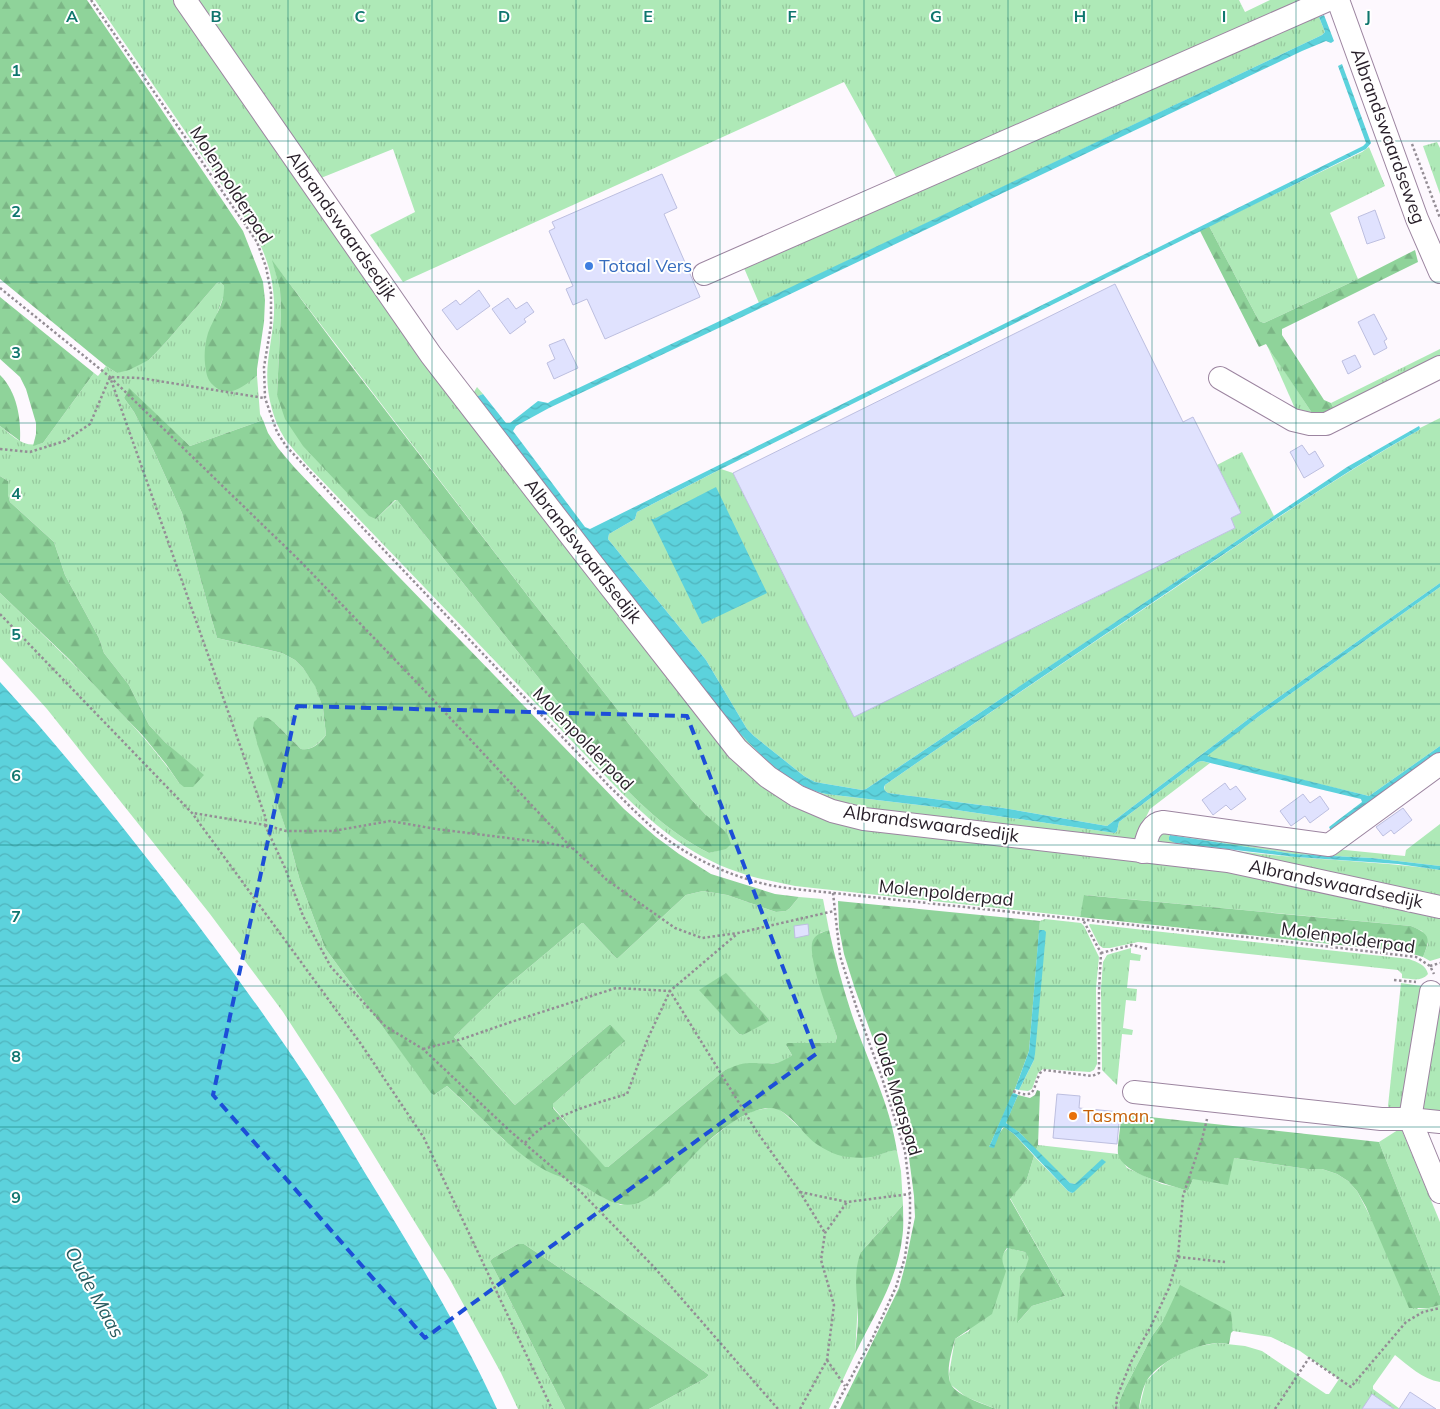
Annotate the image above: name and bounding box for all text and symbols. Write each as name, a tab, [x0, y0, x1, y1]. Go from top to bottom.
text: A	[66, 6, 78, 26]
text: B	[210, 6, 222, 26]
text: C	[355, 6, 366, 26]
text: D	[498, 6, 510, 26]
text: E	[643, 6, 653, 26]
text: F	[787, 6, 797, 26]
text: G	[930, 6, 942, 26]
text: H	[1074, 6, 1086, 26]
text: I	[1222, 6, 1226, 26]
text: J	[1365, 6, 1371, 26]
street label: Albrandswaardseweg	[1346, 45, 1431, 227]
text: 1	[11, 60, 21, 80]
street label: Molenpolderpad	[185, 122, 278, 248]
street label: Albrandswaardsedijk	[282, 147, 403, 306]
text: 2	[11, 201, 21, 221]
place label: Totaal Vers	[599, 254, 692, 277]
marker: Totaal Vers	[583, 260, 595, 272]
text: 3	[11, 342, 21, 362]
street label: Albrandswaardsedijk	[520, 474, 647, 628]
text: 4	[11, 483, 21, 503]
text: 5	[11, 624, 21, 644]
street label: Molenpolderpad	[528, 682, 639, 795]
text: 6	[11, 765, 21, 785]
street label: Albrandswaardsedijk	[842, 800, 1021, 847]
street label: Albrandswaardsedijk	[1247, 854, 1426, 913]
street label: Molenpolderpad	[878, 874, 1015, 911]
text: 7	[11, 906, 21, 926]
street label: Molenpolderpad	[1280, 917, 1417, 958]
street label: Oude Maaspad	[868, 1029, 927, 1158]
text: 8	[11, 1046, 21, 1066]
place label: Tasman.	[1083, 1104, 1153, 1127]
marker: Tasman.	[1067, 1110, 1079, 1122]
text: 9	[11, 1187, 21, 1207]
water label: Oude Maas	[60, 1242, 130, 1342]

